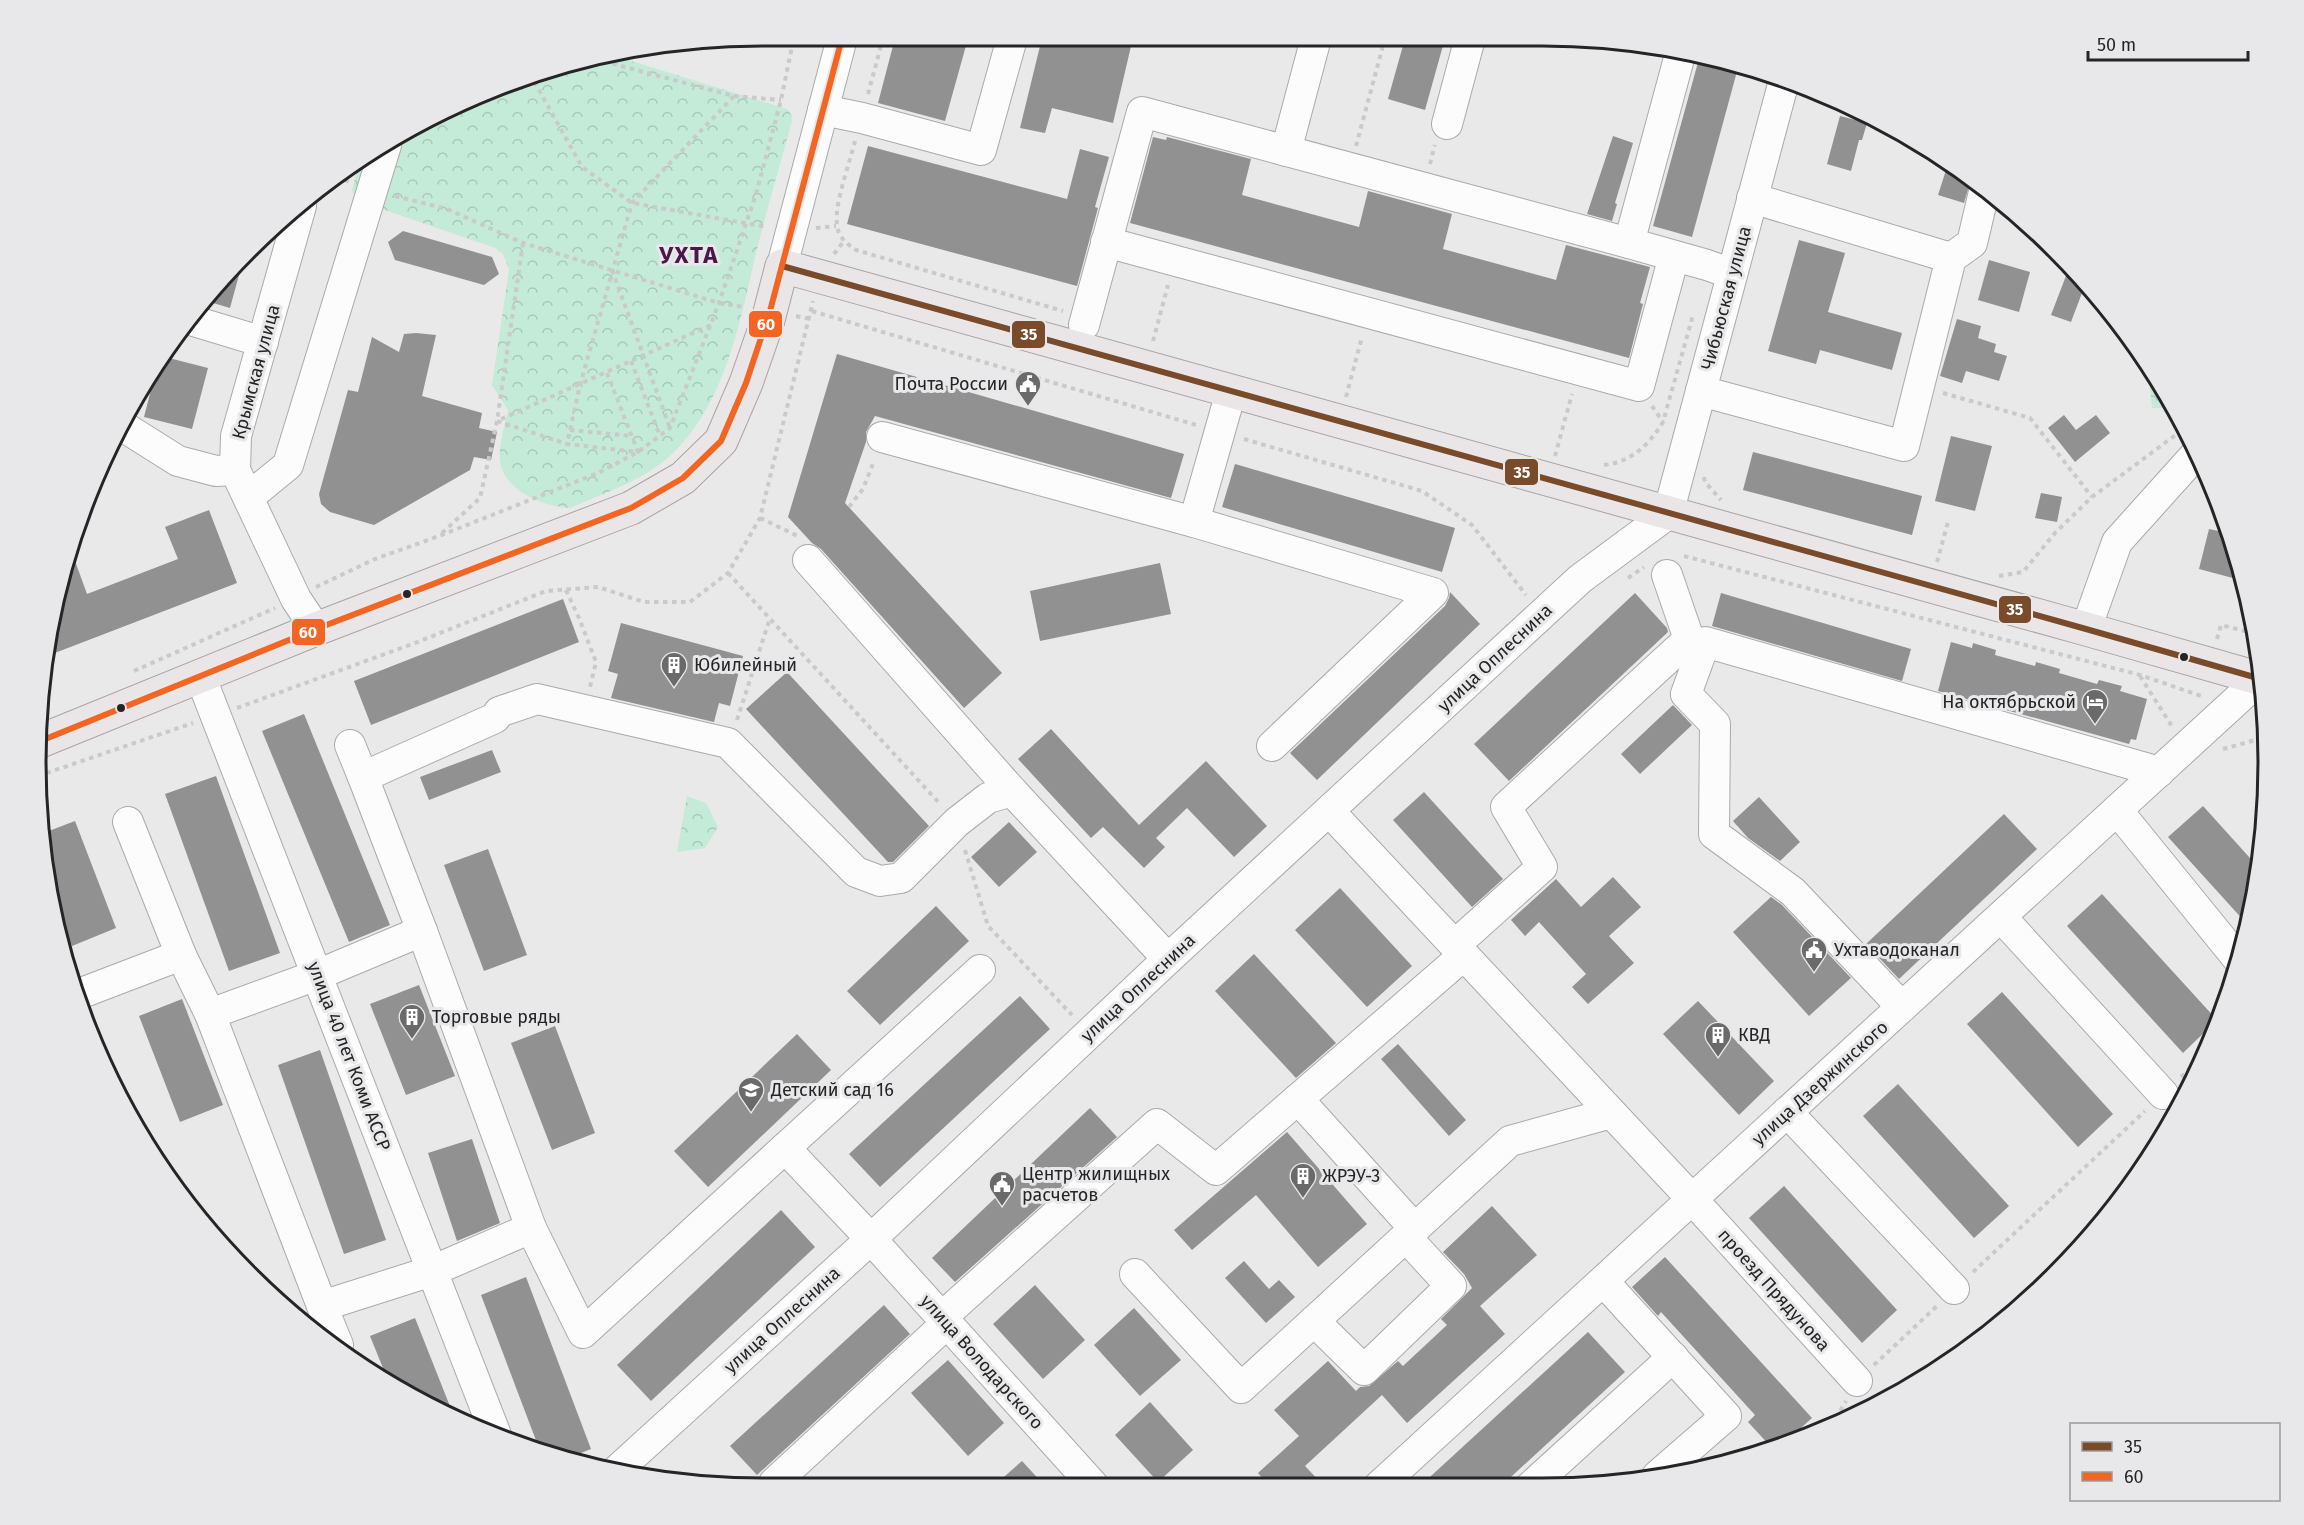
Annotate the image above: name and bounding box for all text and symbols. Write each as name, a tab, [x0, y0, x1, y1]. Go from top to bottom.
scale bar	[2088, 24, 2248, 62]
text: 50 m	[2097, 34, 2136, 56]
street label: Чибьюская улица	[1696, 224, 1756, 372]
district label: УХТА	[658, 241, 719, 269]
street label: Крымская улица	[227, 302, 285, 442]
line badge: 60	[748, 310, 783, 338]
text: 60	[757, 315, 775, 334]
line badge: 35	[1011, 320, 1046, 349]
text: 35	[1020, 325, 1038, 344]
public building icon: Почта России	[1013, 369, 1043, 407]
place label: Почта России	[895, 373, 1008, 395]
line badge: 35	[1504, 458, 1539, 486]
text: 35	[1513, 463, 1531, 482]
unlabelled marker	[401, 588, 413, 600]
line badge: 35	[1998, 595, 2032, 624]
street label: улица Оплеснина	[1433, 599, 1557, 717]
text: 35	[2006, 600, 2024, 619]
line badge: 60	[291, 618, 326, 646]
text: 60	[299, 623, 317, 642]
building icon: Юбилейный	[659, 650, 689, 688]
unlabelled marker	[2178, 651, 2190, 663]
place label: Юбилейный	[694, 654, 797, 676]
hotel icon: На октябрьской	[2080, 687, 2110, 725]
place label: На октябрьской	[1942, 691, 2076, 713]
unlabelled marker	[115, 702, 127, 714]
street label: улица Оплеснина	[1076, 929, 1200, 1047]
public building icon: Ухтаводоканал	[1799, 935, 1829, 973]
place label: Ухтаводоканал	[1834, 939, 1960, 961]
street label: улица 40 лет Коми АССР	[303, 958, 395, 1154]
building icon: Торговые ряды	[397, 1002, 427, 1040]
place label: Торговые ряды	[432, 1006, 561, 1028]
street label: улица Дзержинского	[1747, 1016, 1893, 1150]
building icon: КВД	[1703, 1020, 1733, 1058]
place label: КВД	[1738, 1024, 1771, 1046]
school or university icon: Детский сад 16	[736, 1075, 766, 1113]
place label: Детский сад 16	[770, 1079, 894, 1101]
building icon: ЖРЭУ-3	[1288, 1161, 1318, 1199]
place label: Центр жилищных расчетов	[1022, 1163, 1170, 1206]
place label: ЖРЭУ-3	[1322, 1165, 1380, 1187]
public building icon: Центр жилищных расчетов	[987, 1169, 1017, 1207]
street label: проезд Прядунова	[1713, 1224, 1835, 1356]
street label: улица Оплеснина	[719, 1262, 845, 1378]
street label: улица Володарского	[916, 1290, 1048, 1434]
legend	[2070, 1423, 2280, 1501]
text: 35	[2124, 1436, 2142, 1458]
text: 60	[2124, 1466, 2144, 1488]

